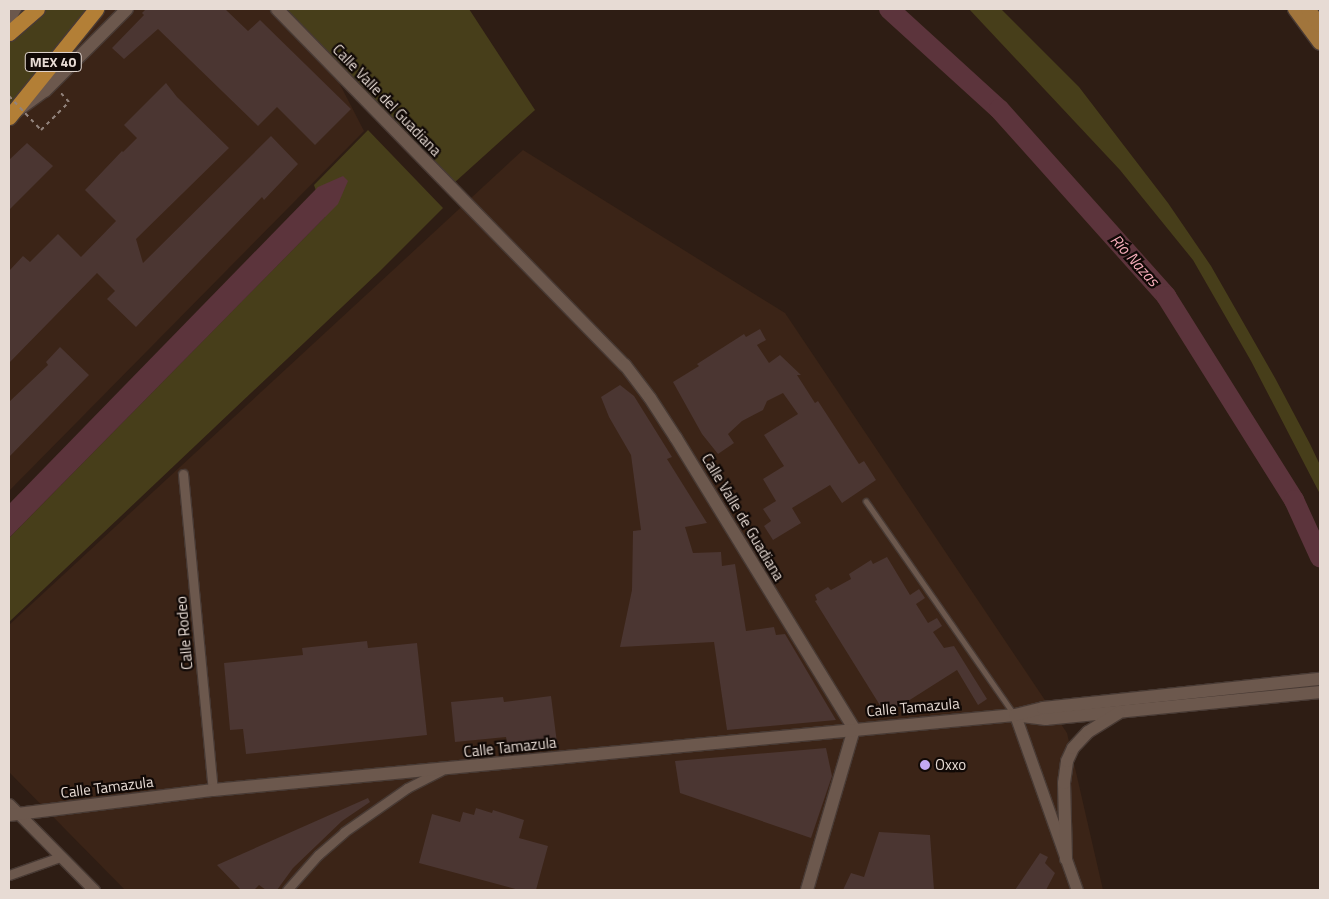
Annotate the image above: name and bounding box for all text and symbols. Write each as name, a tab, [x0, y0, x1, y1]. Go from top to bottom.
street label: Calle Valle del Guadiana	[329, 40, 445, 160]
road number: MEX 40	[24, 51, 82, 74]
water label: Río Nazas	[1107, 230, 1163, 290]
street label: Calle Valle de Guadiana	[698, 450, 788, 584]
street label: Calle Rodeo	[172, 595, 196, 671]
street label: Calle Tamazula	[866, 694, 960, 720]
street label: Calle Tamazula	[463, 733, 557, 761]
place label: Oxxo	[935, 756, 966, 774]
marker: Oxxo	[919, 759, 931, 771]
street label: Calle Tamazula	[60, 772, 154, 802]

